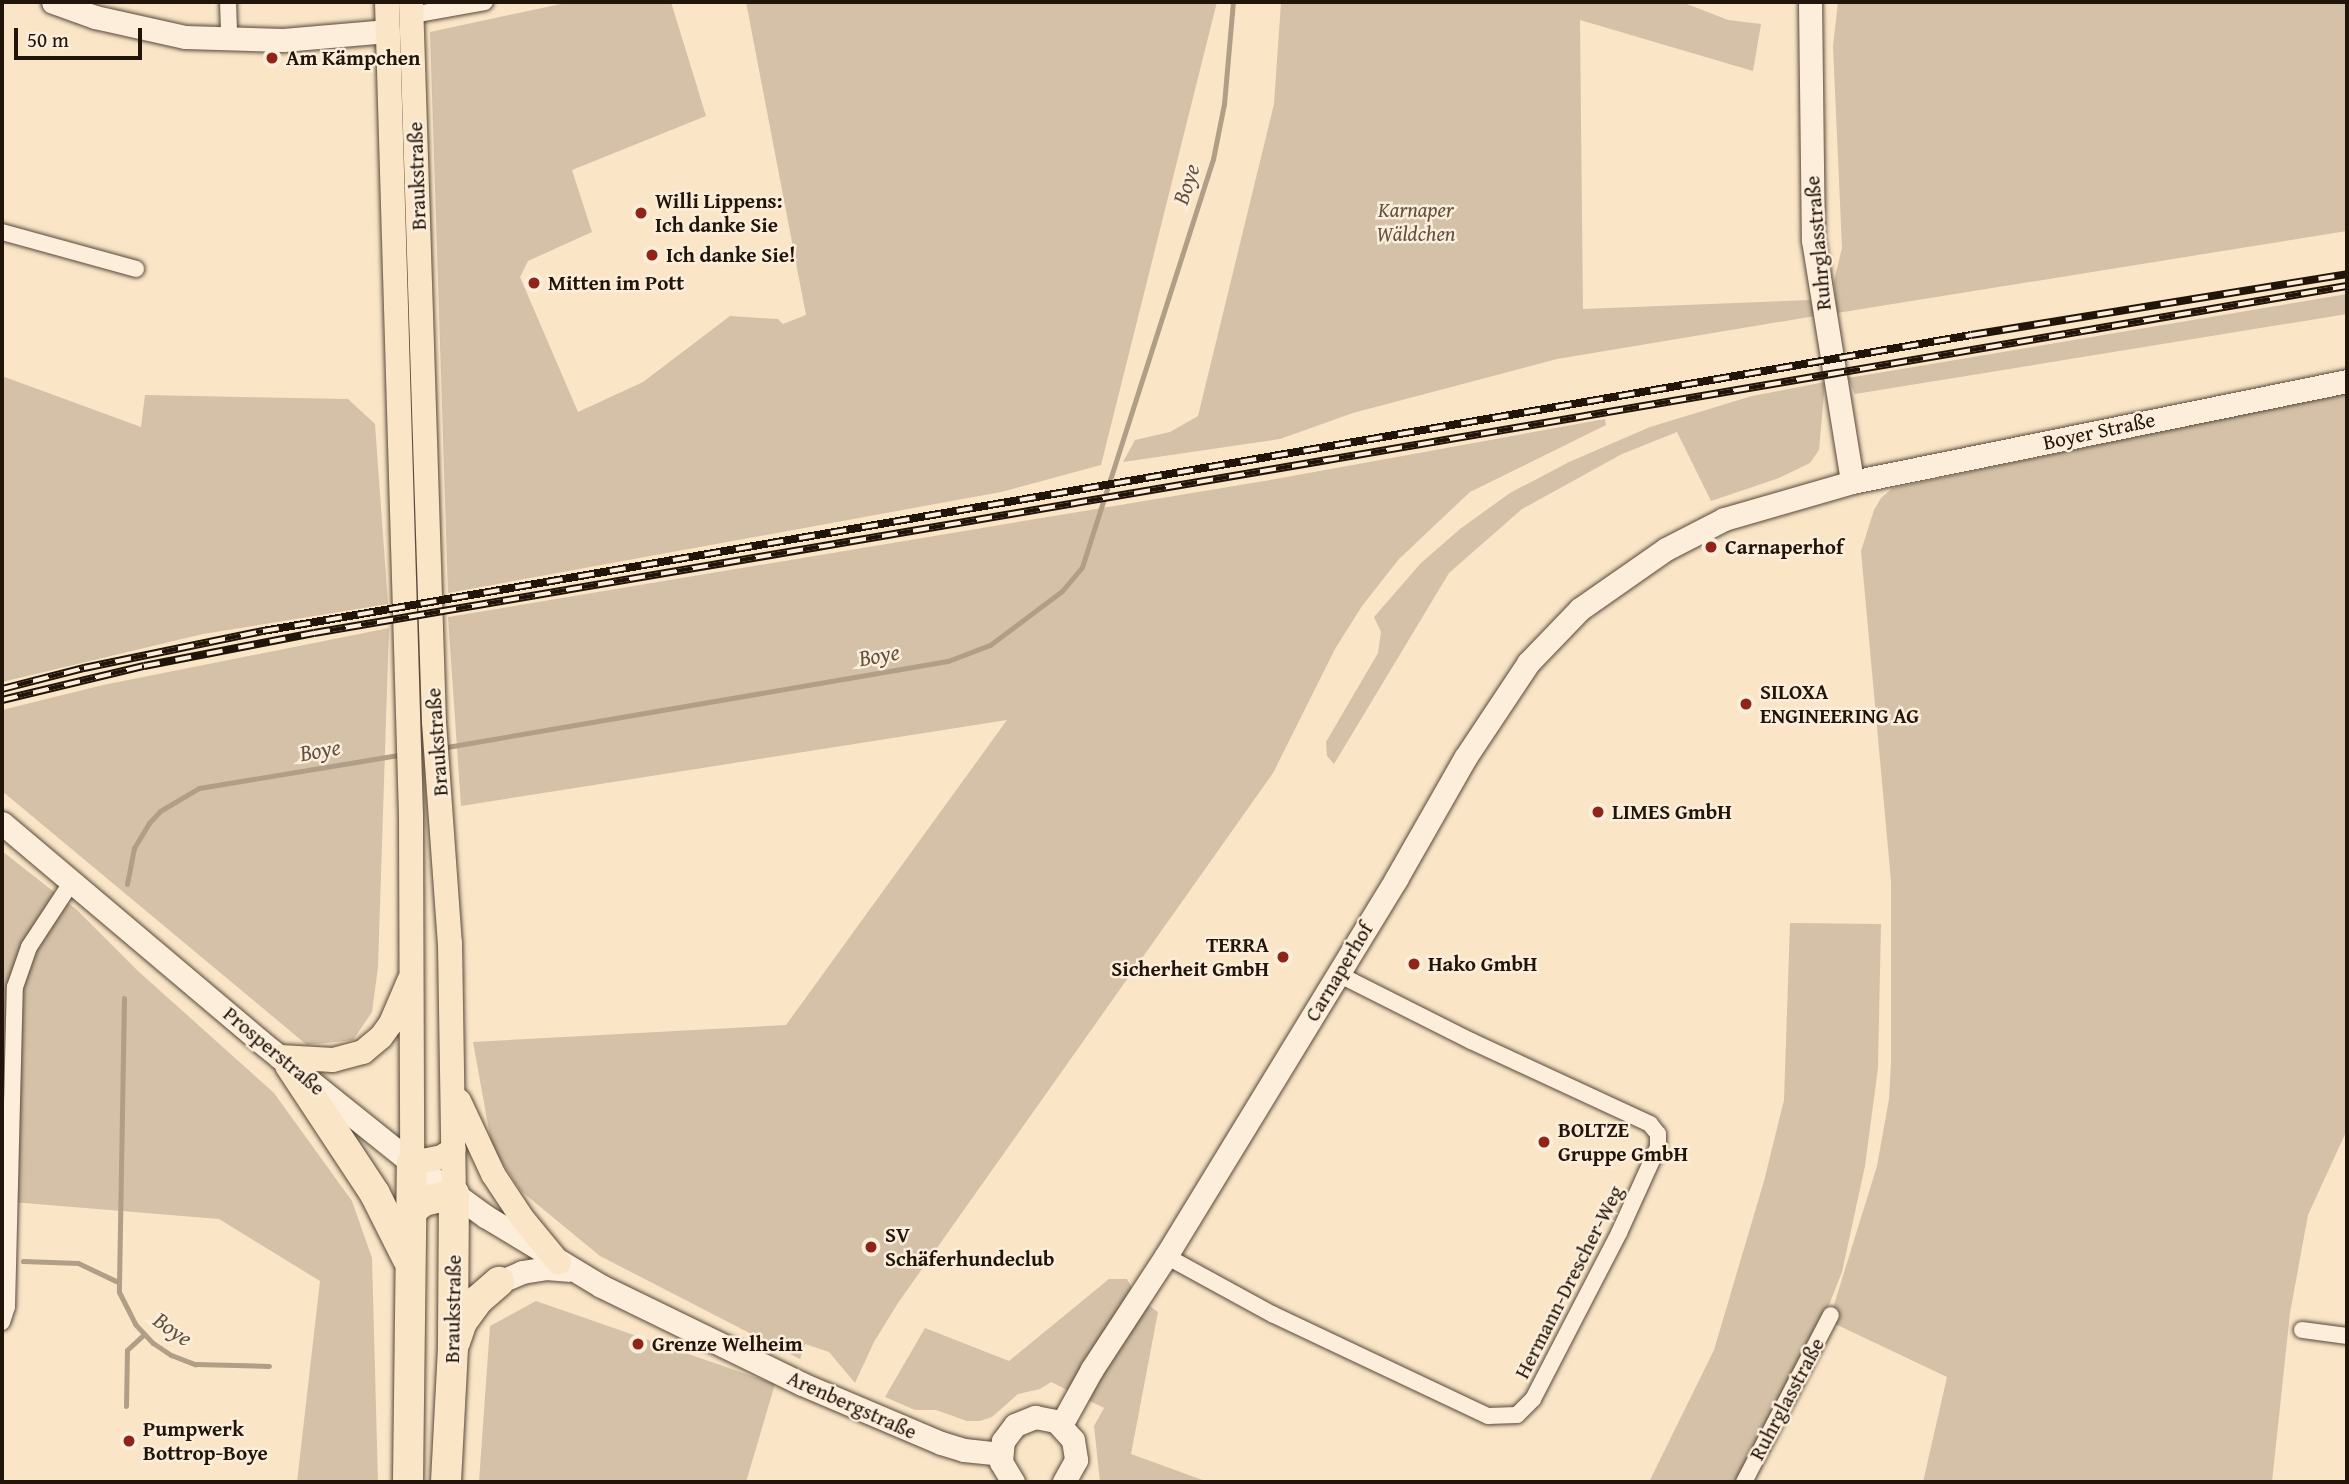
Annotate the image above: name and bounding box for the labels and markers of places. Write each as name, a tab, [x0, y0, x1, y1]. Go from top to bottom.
place label: Am Kämpchen	[286, 45, 421, 71]
marker: Am Kämpchen	[264, 50, 280, 66]
place label: Willi Lippens: Ich danke Sie	[655, 188, 783, 238]
marker: Willi Lippens: Ich danke Sie	[633, 205, 649, 221]
place label: Ich danke Sie!	[666, 242, 796, 268]
marker: Ich danke Sie!	[644, 247, 660, 263]
place label: Mitten im Pott	[548, 270, 684, 296]
marker: Mitten im Pott	[526, 275, 542, 291]
place label: Carnaperhof	[1725, 534, 1843, 560]
marker: Carnaperhof	[1703, 539, 1719, 555]
place label: SILOXA ENGINEERING AG	[1760, 679, 1919, 729]
marker: SILOXA ENGINEERING AG	[1738, 696, 1754, 712]
place label: LIMES GmbH	[1612, 799, 1732, 825]
marker: LIMES GmbH	[1590, 804, 1606, 820]
place label: TERRA Sicherheit GmbH	[1111, 932, 1269, 982]
marker: TERRA Sicherheit GmbH	[1275, 949, 1291, 965]
place label: Hako GmbH	[1428, 951, 1537, 977]
marker: Hako GmbH	[1406, 956, 1422, 972]
place label: BOLTZE Gruppe GmbH	[1558, 1117, 1688, 1167]
marker: BOLTZE Gruppe GmbH	[1536, 1134, 1552, 1150]
place label: SV Schäferhundeclub	[885, 1222, 1055, 1272]
marker: SV Schäferhundeclub	[863, 1239, 879, 1255]
place label: Grenze Welheim	[652, 1331, 803, 1357]
marker: Grenze Welheim	[630, 1336, 646, 1352]
place label: Pumpwerk Bottrop-Boye	[143, 1416, 268, 1466]
marker: Pumpwerk Bottrop-Boye	[121, 1433, 137, 1449]

